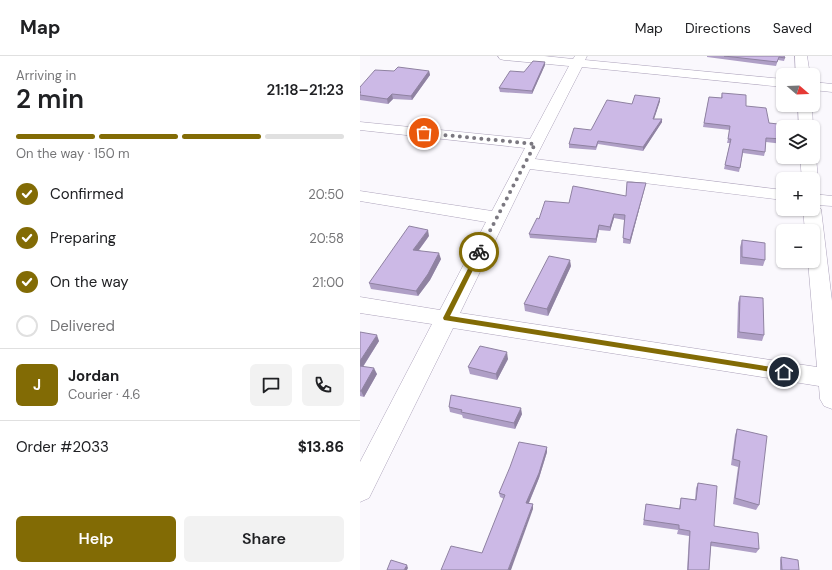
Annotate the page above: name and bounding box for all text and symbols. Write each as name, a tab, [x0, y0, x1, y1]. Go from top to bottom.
text: Map	[20, 15, 60, 40]
text: Map	[635, 19, 663, 37]
text: Directions	[685, 19, 751, 37]
text: Saved	[773, 19, 812, 37]
text: Arriving in	[16, 67, 76, 84]
north arrow	[776, 68, 820, 112]
map controls	[776, 68, 820, 268]
text: 21:18–21:23	[267, 80, 344, 100]
text: 2 min	[16, 82, 84, 116]
pin	[407, 116, 441, 150]
button: layers	[776, 120, 820, 164]
icon: bag	[413, 122, 435, 144]
text: On the way · 150 m	[16, 145, 130, 162]
button: +	[776, 172, 820, 216]
icon: check	[16, 183, 38, 205]
text: Confirmed	[50, 184, 124, 204]
text: 20:50	[308, 186, 344, 203]
button: −	[776, 224, 820, 268]
icon: check	[16, 227, 38, 249]
text: Preparing	[50, 228, 116, 248]
text: 20:58	[309, 230, 344, 247]
courier	[459, 232, 499, 272]
icon: bike	[468, 241, 490, 263]
icon: check	[16, 271, 38, 293]
text: On the way	[50, 272, 129, 292]
text: 21:00	[312, 274, 344, 291]
text: Delivered	[50, 316, 115, 336]
pin	[767, 355, 801, 389]
icon: home	[773, 361, 795, 383]
button: chat	[250, 364, 292, 406]
button: phone	[302, 364, 344, 406]
text: Jordan	[68, 366, 119, 386]
text: J	[33, 375, 41, 395]
text: Courier · 4.6	[68, 386, 140, 403]
text: Order #2033	[16, 437, 109, 457]
text: $13.86	[298, 437, 344, 457]
button: Help	[16, 516, 176, 562]
button: Share	[184, 516, 344, 562]

